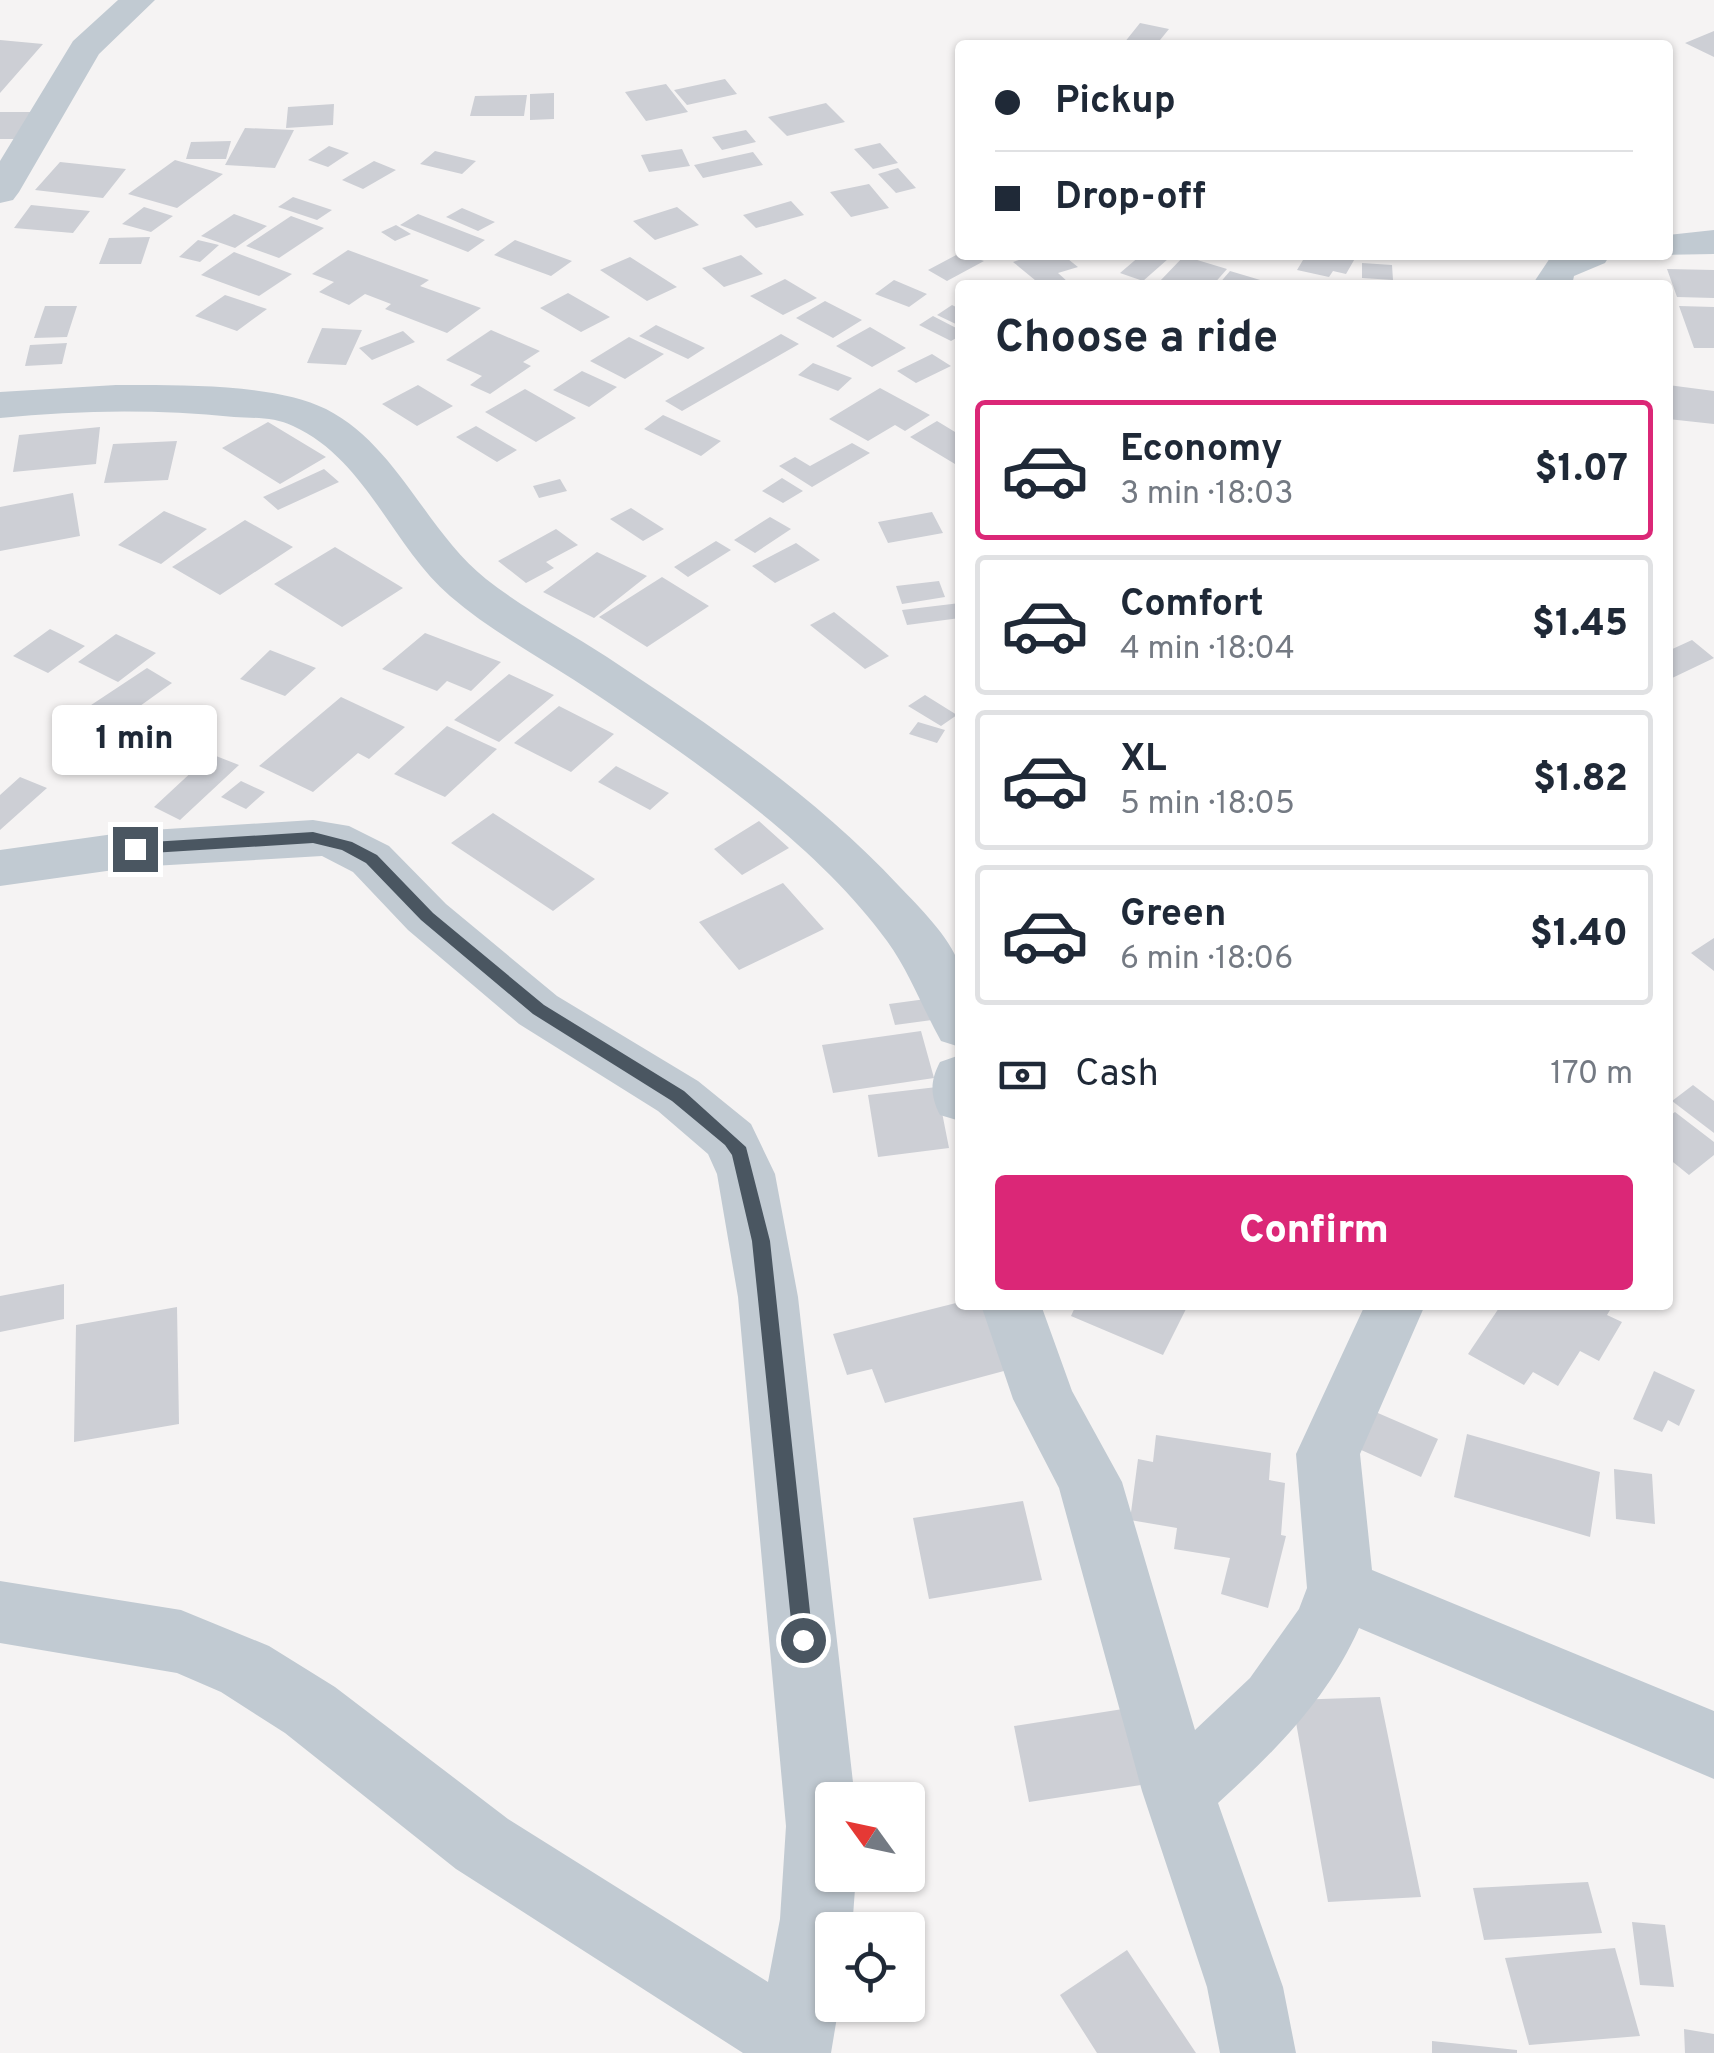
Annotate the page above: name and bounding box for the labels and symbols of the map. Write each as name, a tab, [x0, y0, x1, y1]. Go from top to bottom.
callout: 1 min	[52, 704, 218, 774]
route end	[113, 827, 158, 872]
route start	[781, 1618, 826, 1663]
north arrow	[815, 1782, 925, 1892]

